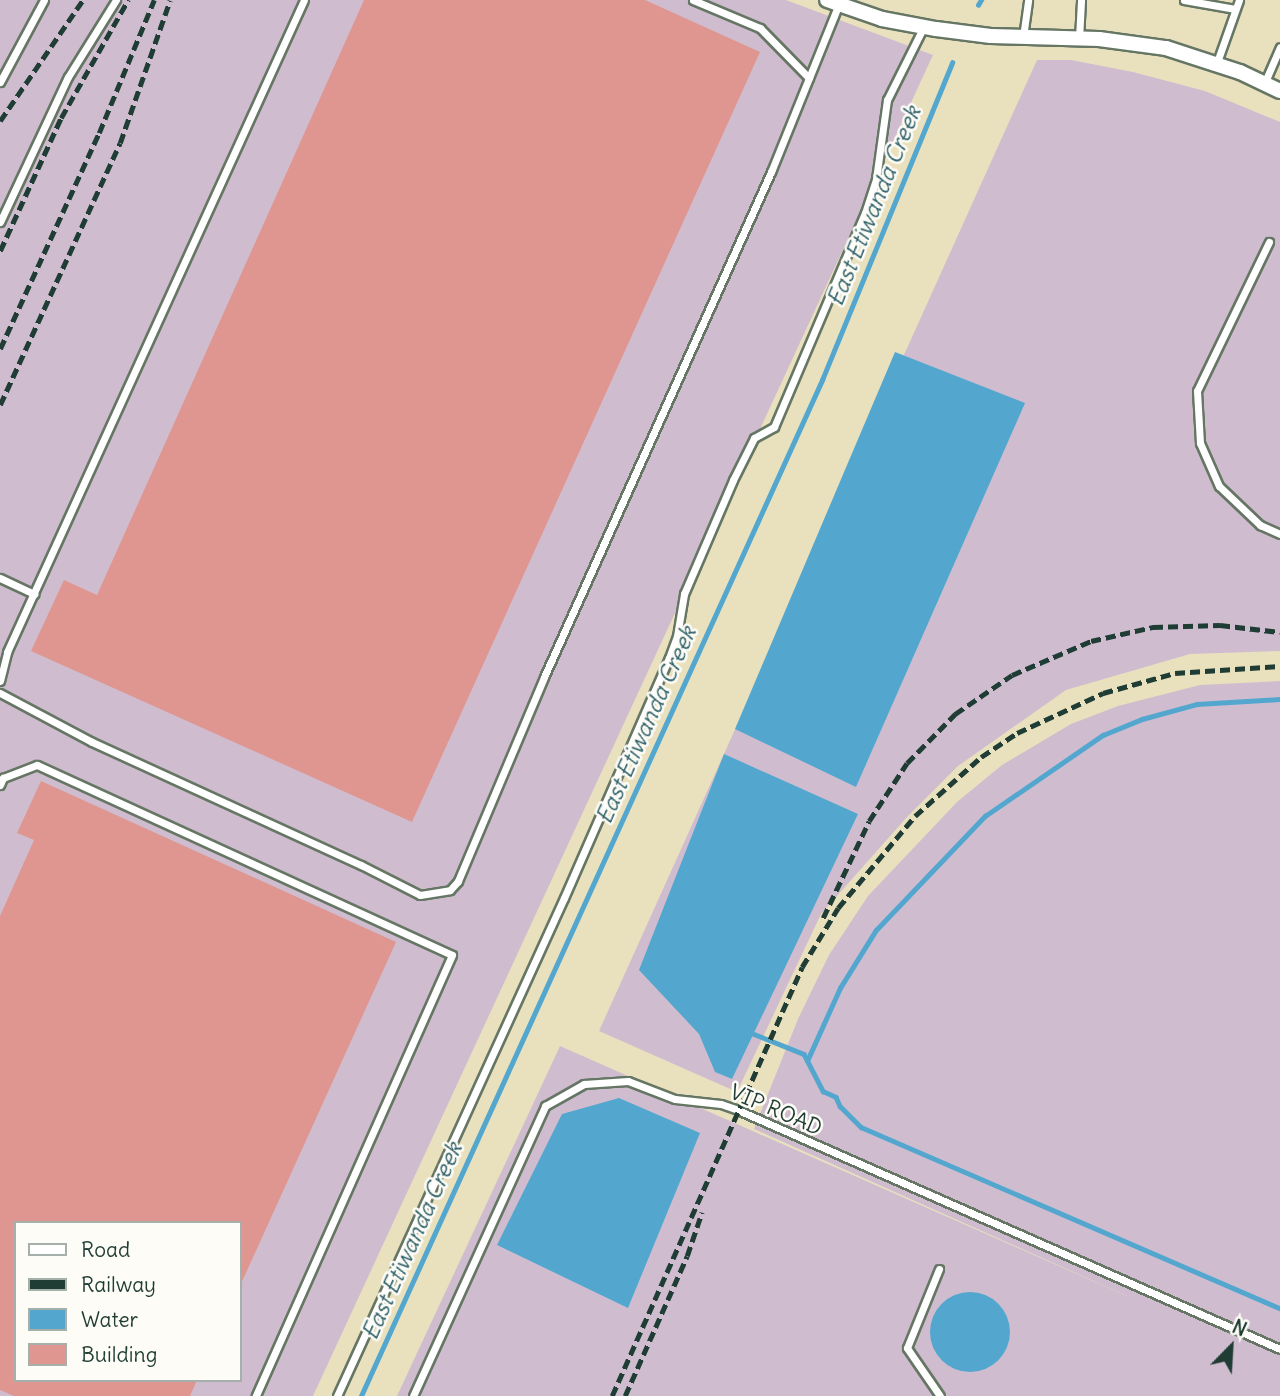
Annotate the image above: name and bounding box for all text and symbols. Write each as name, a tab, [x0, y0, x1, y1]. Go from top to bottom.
water label: East Etiwanda Creek	[821, 102, 927, 310]
water label: East Etiwanda Creek	[590, 622, 702, 828]
street label: VIP ROAD	[726, 1079, 826, 1141]
water label: East Etiwanda Creek	[356, 1138, 468, 1344]
legend	[14, 1221, 242, 1382]
text: Road	[81, 1236, 130, 1263]
text: Railway	[81, 1271, 156, 1298]
text: Water	[81, 1306, 138, 1333]
north arrow	[1196, 1312, 1266, 1382]
text: N	[1229, 1314, 1250, 1341]
text: Building	[81, 1341, 157, 1368]

